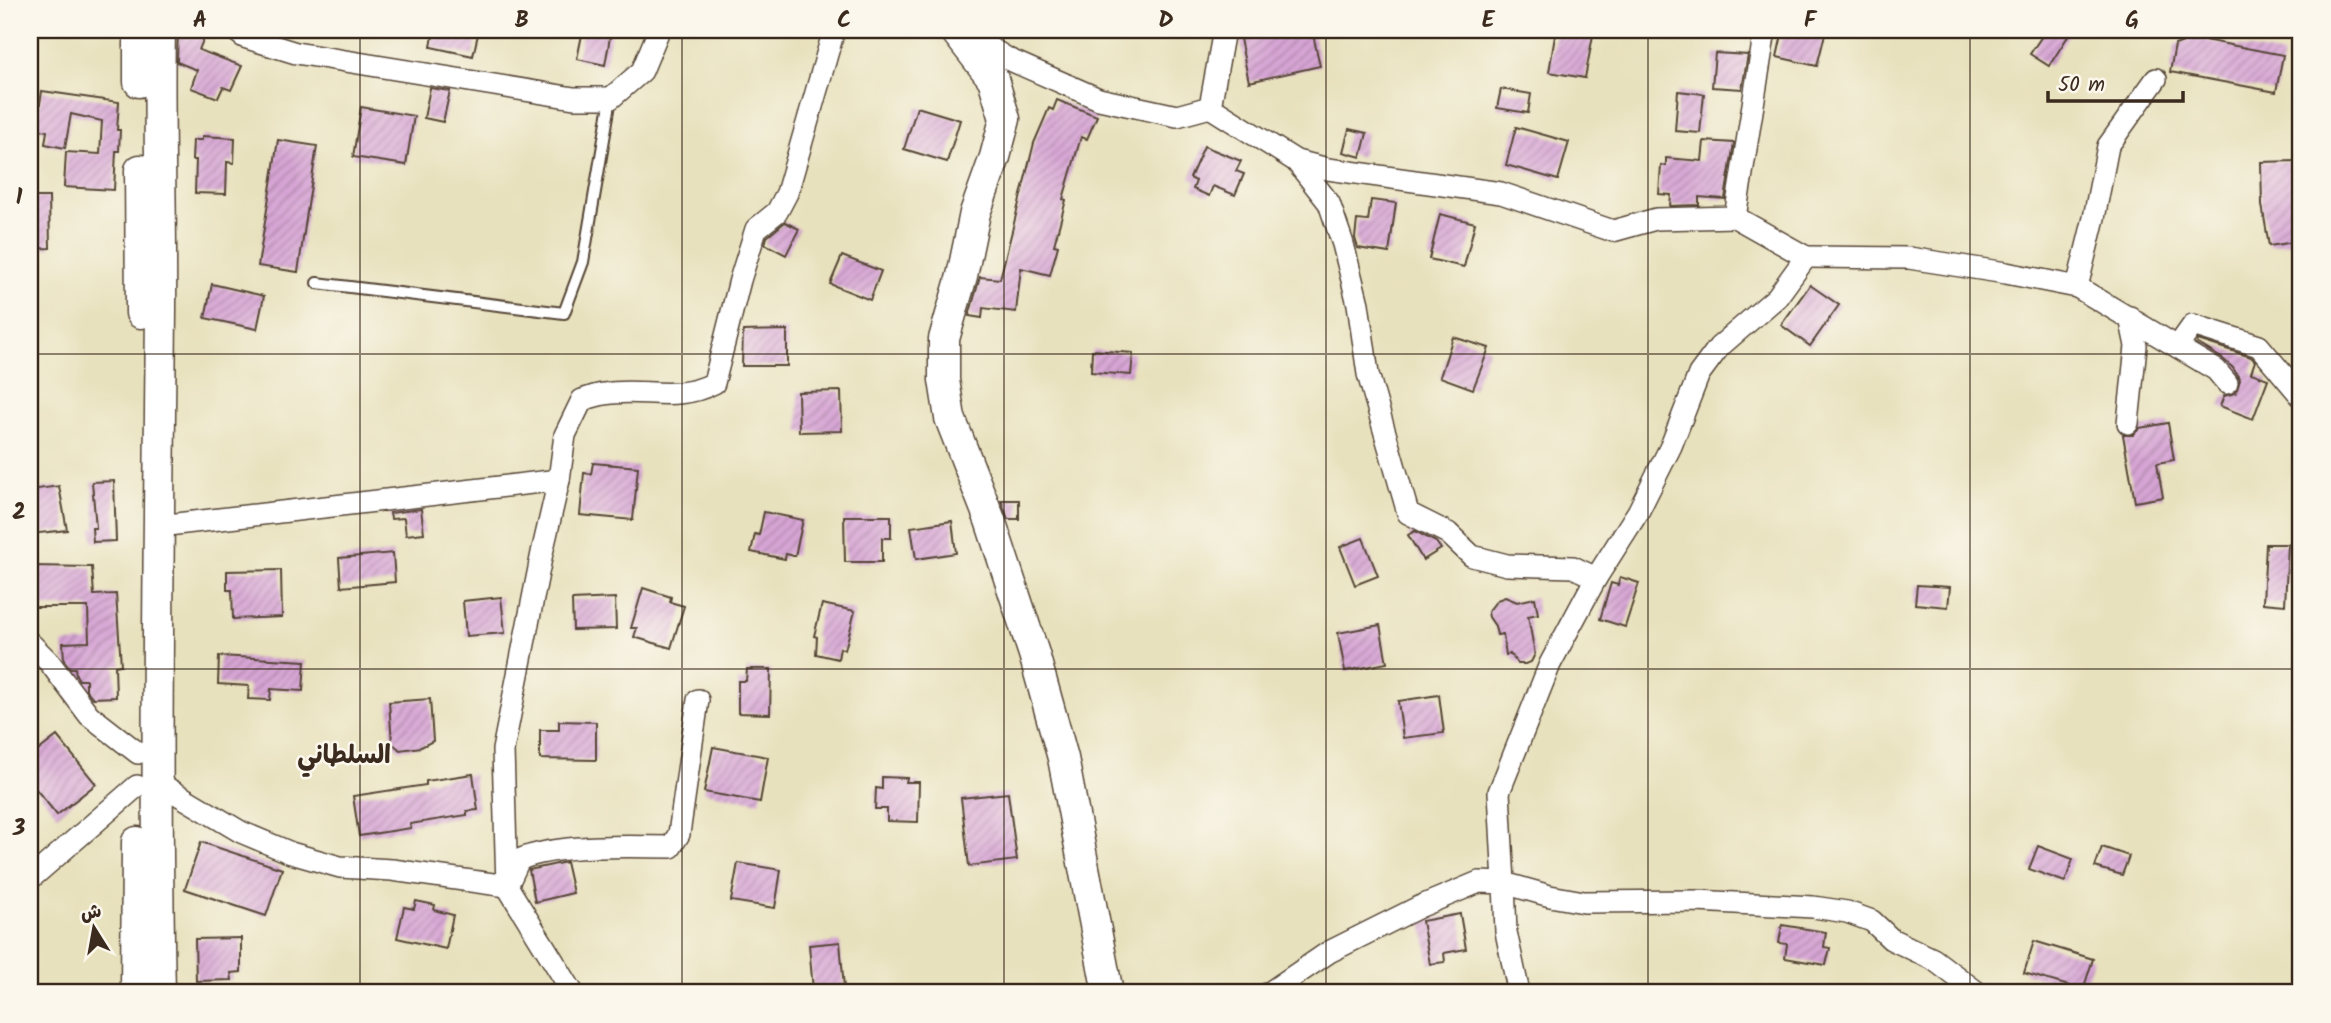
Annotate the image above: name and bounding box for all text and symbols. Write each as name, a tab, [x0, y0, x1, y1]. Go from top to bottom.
text: A	[193, 3, 207, 39]
text: B	[515, 3, 529, 39]
text: C	[837, 3, 851, 39]
text: D	[1158, 3, 1174, 39]
text: E	[1482, 3, 1496, 39]
text: F	[1804, 3, 1818, 39]
text: G	[2125, 3, 2139, 39]
scale bar	[2048, 60, 2182, 104]
text: 50 m	[2058, 69, 2105, 102]
text: 1	[16, 180, 23, 216]
text: 2	[12, 495, 26, 531]
district label: السلطاني	[297, 735, 391, 778]
text: 3	[12, 811, 26, 847]
north arrow	[60, 894, 130, 964]
text: ش	[78, 897, 104, 930]

